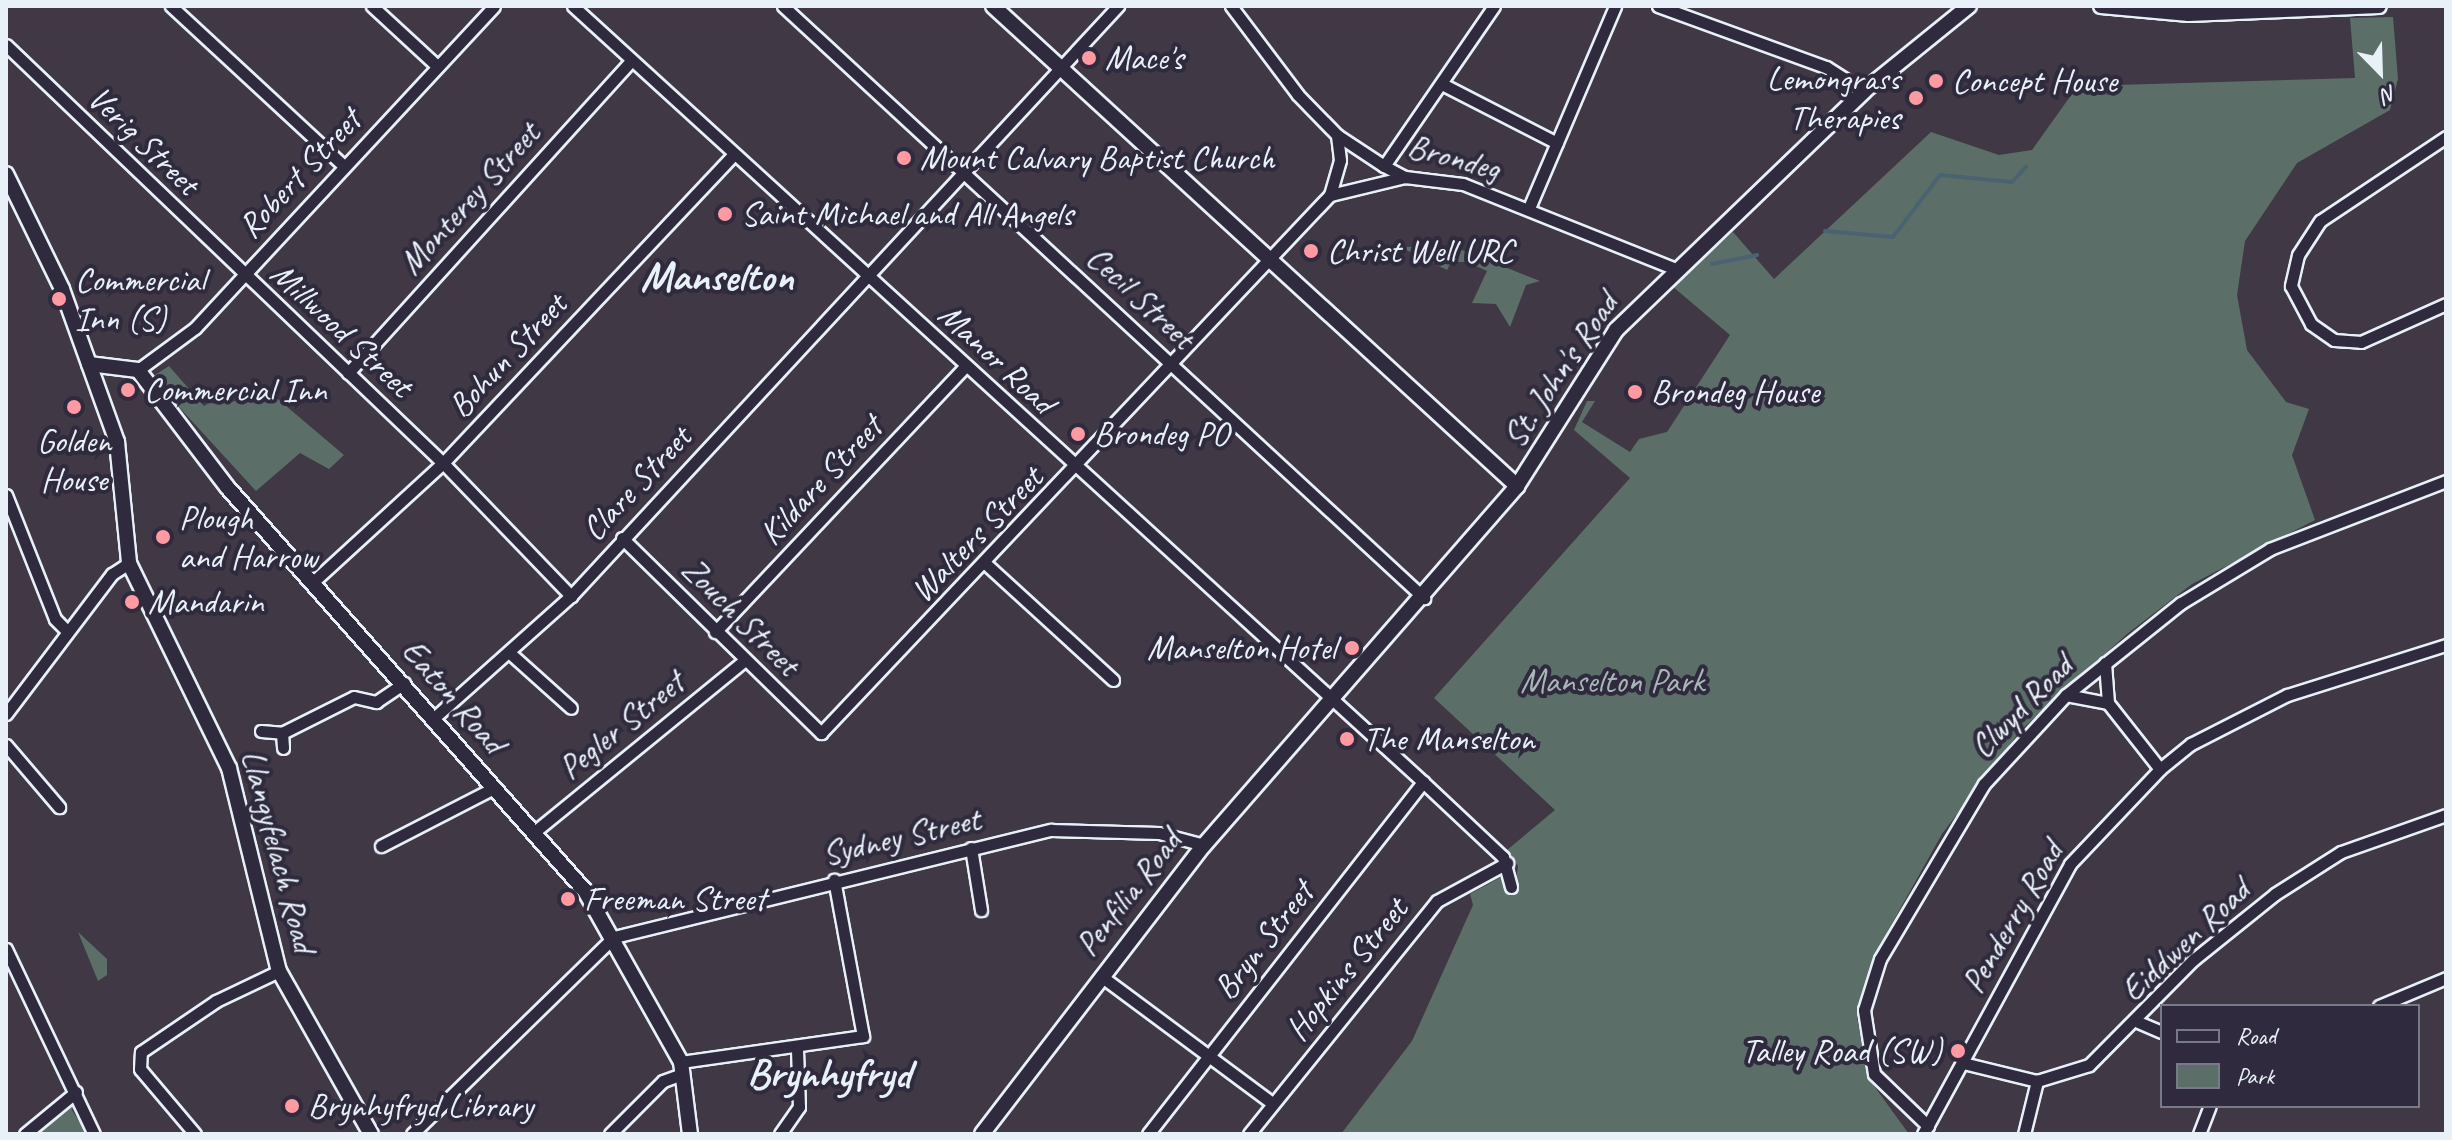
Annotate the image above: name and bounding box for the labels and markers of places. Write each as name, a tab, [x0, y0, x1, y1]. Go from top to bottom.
place label: Mace's	[1105, 38, 1183, 78]
marker: Mace's	[1080, 49, 1098, 67]
place label: Lemongrass Therapies	[1767, 58, 1900, 138]
place label: Concept House	[1952, 61, 2117, 101]
marker: Concept House	[1927, 72, 1945, 90]
marker: Lemongrass Therapies	[1907, 89, 1925, 107]
place label: Mount Calvary Baptist Church	[920, 138, 1277, 178]
marker: Mount Calvary Baptist Church	[895, 149, 913, 167]
place label: Saint Michael and All Angels	[741, 194, 1072, 234]
marker: Saint Michael and All Angels	[716, 205, 734, 223]
place label: Christ Well URC	[1327, 231, 1515, 271]
marker: Christ Well URC	[1302, 242, 1320, 260]
place label: Commercial Inn (S)	[75, 259, 205, 338]
marker: Commercial Inn (S)	[50, 290, 68, 308]
place label: Commercial Inn	[144, 370, 326, 410]
place label: Brondeg House	[1651, 372, 1819, 412]
marker: Commercial Inn	[119, 381, 137, 399]
marker: Brondeg House	[1626, 383, 1644, 401]
marker: Golden House	[65, 398, 83, 416]
place label: Brondeg PO	[1094, 414, 1229, 454]
place label: Golden House	[37, 420, 111, 500]
marker: Brondeg PO	[1069, 425, 1087, 443]
place label: Plough and Harrow	[179, 497, 319, 576]
marker: Plough and Harrow	[154, 528, 172, 546]
place label: Mandarin	[148, 582, 264, 622]
marker: Mandarin	[123, 593, 141, 611]
place label: Manselton Hotel	[1147, 628, 1336, 668]
marker: Manselton Hotel	[1343, 639, 1361, 657]
place label: The Manselton	[1363, 719, 1536, 759]
marker: The Manselton	[1338, 730, 1356, 748]
place label: Freeman Street	[584, 879, 766, 919]
marker: Freeman Street	[559, 890, 577, 908]
place label: Talley Road (SW)	[1743, 1031, 1942, 1071]
marker: Talley Road (SW)	[1949, 1042, 1967, 1060]
place label: Brynhyfryd Library	[308, 1086, 533, 1126]
marker: Brynhyfryd Library	[283, 1097, 301, 1115]

